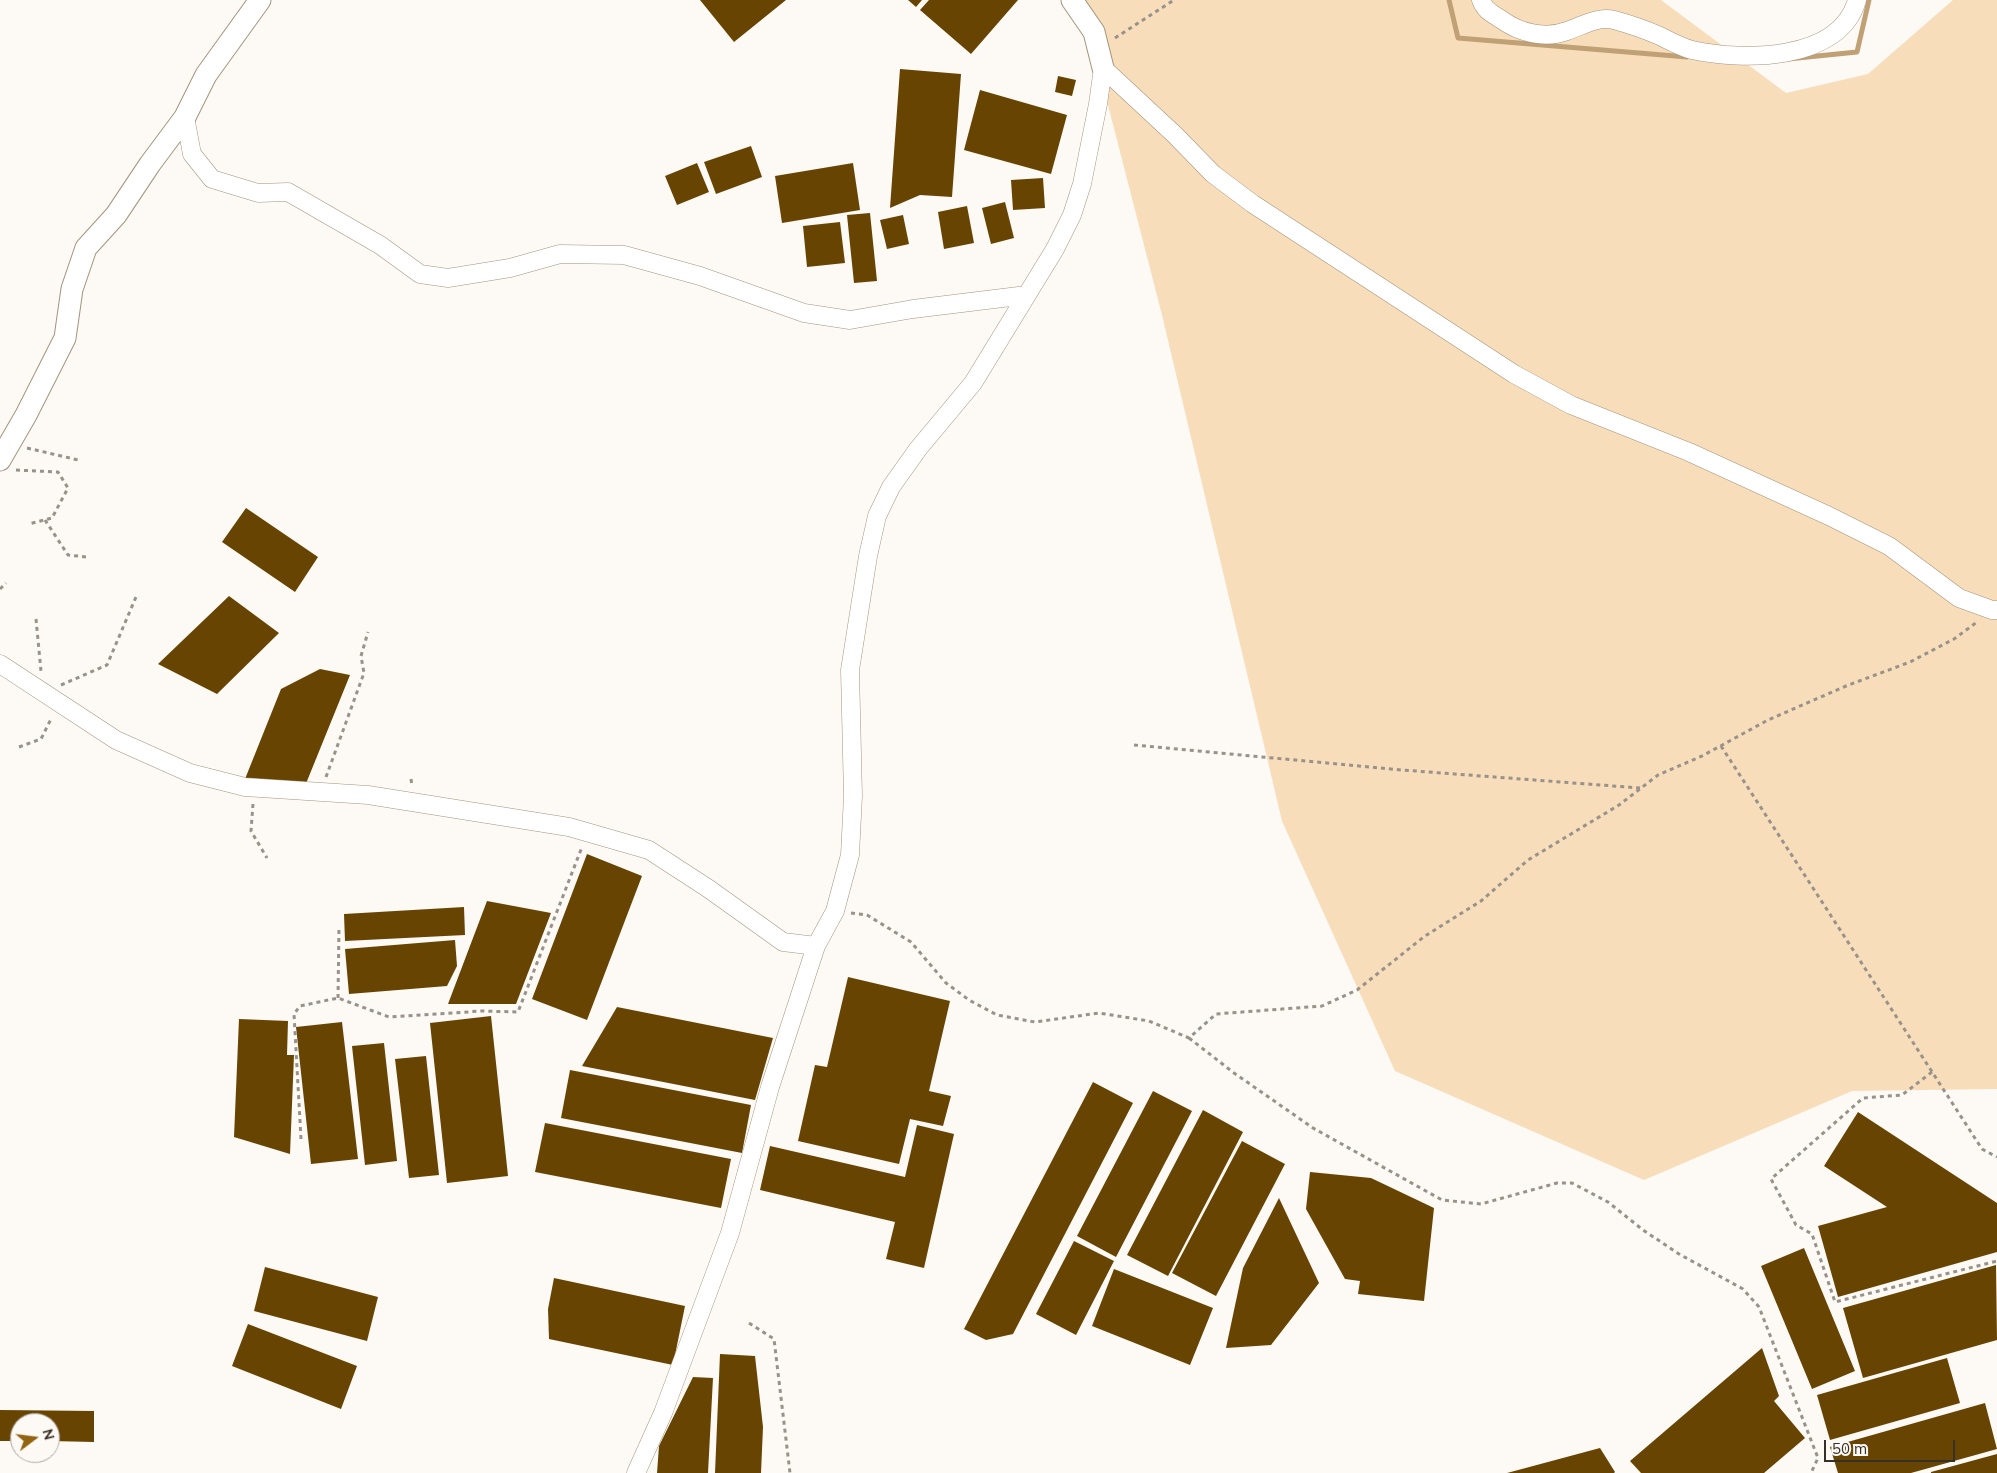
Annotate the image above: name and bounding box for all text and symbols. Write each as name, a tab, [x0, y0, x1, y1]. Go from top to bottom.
north arrow	[10, 1413, 60, 1463]
text: N	[38, 1427, 59, 1442]
scale bar	[1827, 1430, 1958, 1462]
text: 50 m	[1832, 1439, 1867, 1458]

